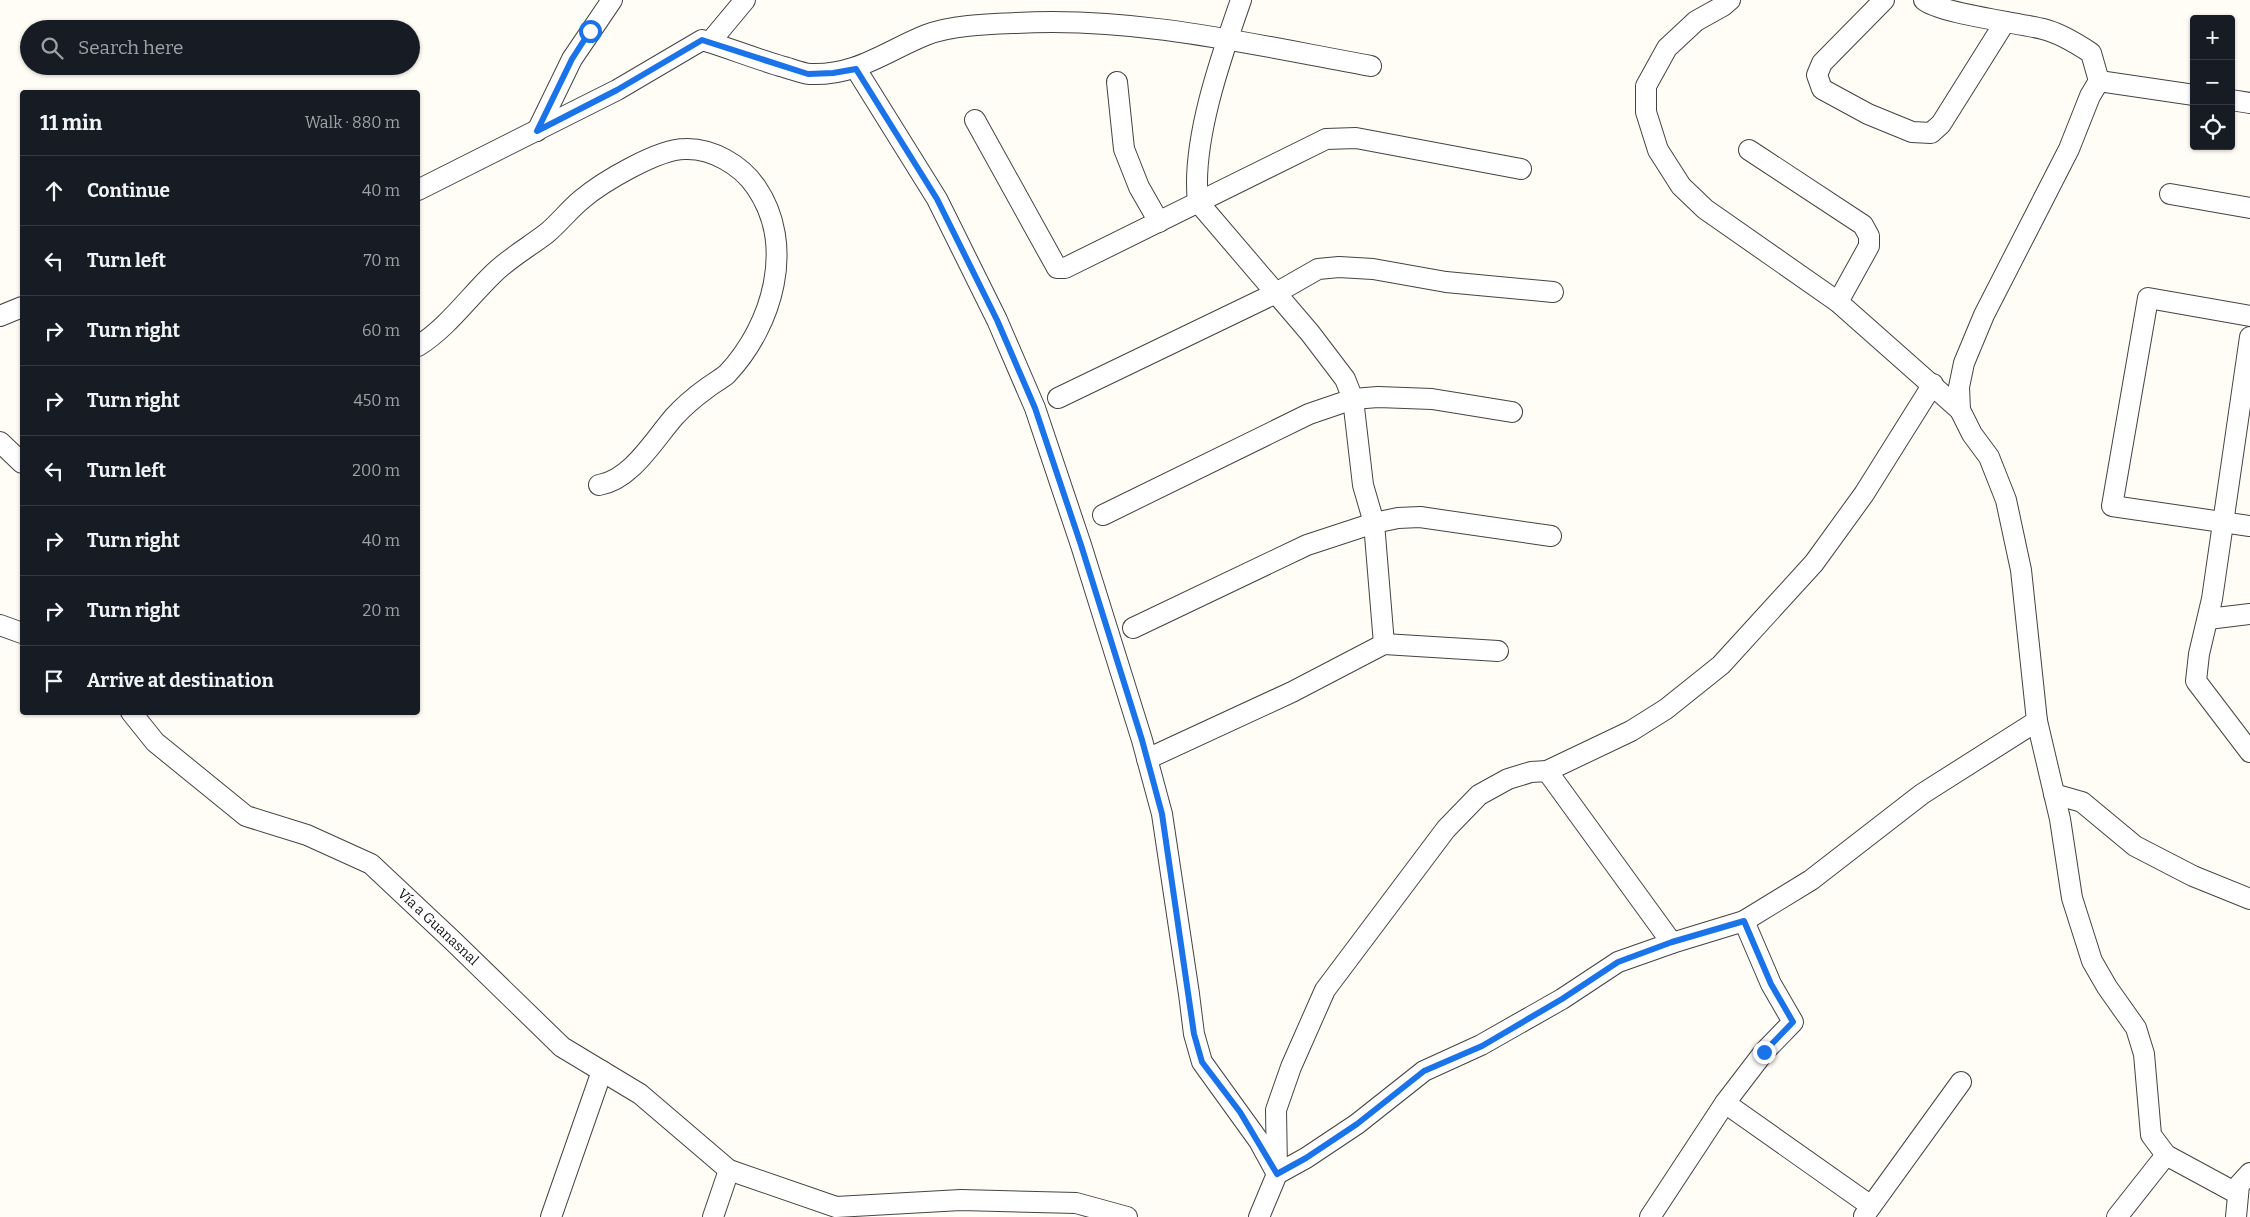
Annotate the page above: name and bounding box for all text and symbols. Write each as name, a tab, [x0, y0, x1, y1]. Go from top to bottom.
map controls	[2190, 15, 2235, 150]
button: +	[2190, 15, 2235, 60]
search box	[20, 20, 420, 75]
route start	[579, 20, 602, 43]
icon: search	[38, 34, 66, 62]
text: Search here	[78, 36, 183, 59]
button: −	[2190, 60, 2235, 105]
button: locate	[2190, 105, 2235, 150]
text: 11 min	[40, 110, 102, 136]
text: Walk · 880 m	[305, 113, 400, 132]
icon: ahead	[40, 177, 68, 205]
text: Continue	[87, 179, 170, 202]
text: 40 m	[362, 181, 400, 200]
icon: left	[40, 247, 68, 275]
text: Turn left	[87, 249, 166, 272]
text: 70 m	[364, 251, 400, 270]
icon: right	[40, 317, 68, 345]
text: Turn right	[87, 319, 180, 342]
text: 60 m	[362, 321, 400, 340]
icon: right	[40, 387, 68, 415]
text: Turn right	[87, 389, 180, 412]
text: 450 m	[353, 391, 400, 410]
icon: left	[40, 457, 68, 485]
text: Turn left	[87, 459, 166, 482]
text: 200 m	[352, 461, 400, 480]
icon: right	[40, 527, 68, 555]
text: Turn right	[87, 529, 180, 552]
text: 40 m	[362, 531, 400, 550]
icon: right	[40, 597, 68, 625]
text: Turn right	[87, 599, 180, 622]
text: 20 m	[363, 601, 400, 620]
icon: arrive	[40, 667, 68, 695]
text: Arrive at destination	[87, 669, 274, 692]
street label: Vía a Guanasnal	[394, 885, 482, 969]
route end	[1753, 1041, 1776, 1064]

